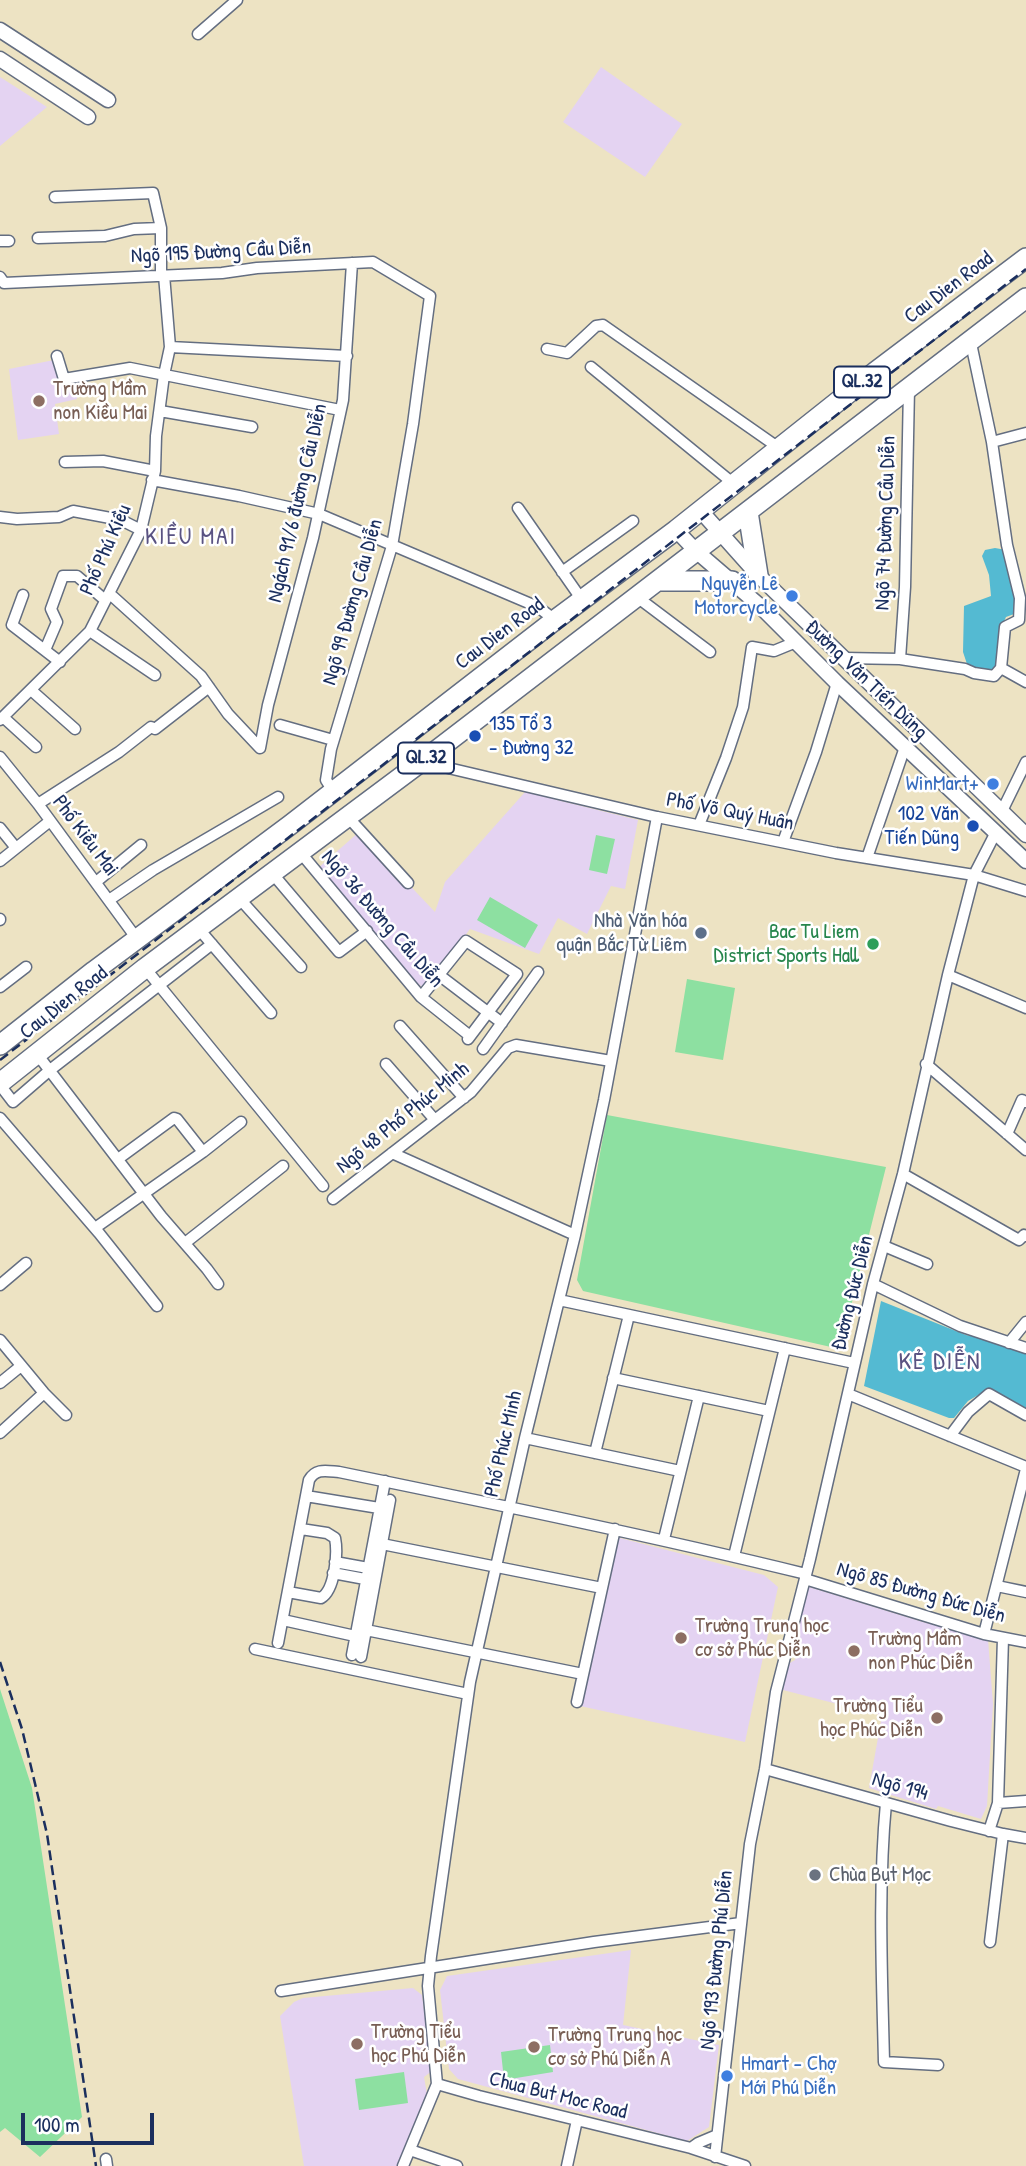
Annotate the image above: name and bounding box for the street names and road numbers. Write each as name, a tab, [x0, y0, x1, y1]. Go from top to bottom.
street label: Ngõ 195 Đường Cầu Diễn	[130, 235, 312, 269]
street label: Cau Dien Road	[900, 246, 998, 330]
road number: QL.32	[834, 366, 890, 398]
street label: Ngách 91/6 đường Cầu Diễn	[263, 401, 333, 605]
street label: Ngõ 74 Đường Cầu Diễn	[870, 435, 902, 611]
street label: Phố Phú Kiều	[75, 501, 137, 599]
street label: Ngõ 99 Đường Cầu Diễn	[317, 516, 389, 688]
street label: Cau Dien Road	[451, 592, 549, 676]
street label: Đường Văn Tiến Dũng	[799, 615, 933, 745]
road number: QL.32	[398, 743, 454, 774]
street label: Phố Võ Quý Huân	[664, 787, 796, 837]
street label: Phố Kiều Mai	[46, 791, 124, 881]
street label: Ngõ 36 Đường Cầu Diễn	[315, 845, 449, 993]
street label: Cau Dien Road	[15, 961, 113, 1045]
street label: Ngõ 48 Phố Phúc Minh	[331, 1057, 475, 1179]
street label: Đường Đức Diễn	[827, 1233, 879, 1353]
street label: Phố Phúc Minh	[480, 1389, 528, 1499]
street label: Ngõ 85 Đường Đức Diễn	[834, 1557, 1008, 1629]
street label: Ngõ 194	[869, 1767, 931, 1807]
street label: Ngõ 193 Đường Phú Diễn	[695, 1869, 739, 2051]
street label: Chua But Moc Road	[486, 2067, 630, 2125]

